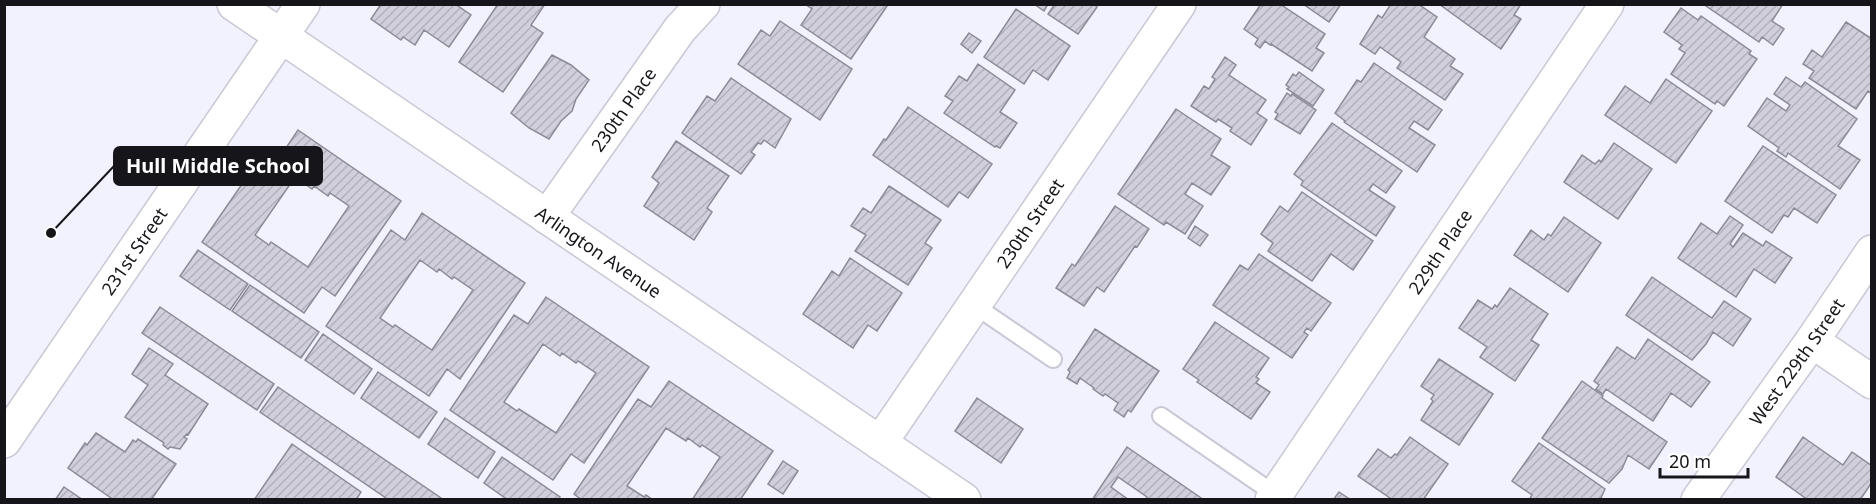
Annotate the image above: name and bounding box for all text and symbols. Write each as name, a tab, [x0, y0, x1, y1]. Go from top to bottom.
street label: 230th Place	[585, 62, 661, 156]
callout: Hull Middle School	[114, 147, 322, 185]
text: Hull Middle School	[126, 152, 310, 179]
street label: 230th Street	[991, 173, 1069, 273]
street label: Arlington Avenue	[531, 201, 666, 303]
street label: 231st Street	[95, 202, 173, 300]
street label: 229th Place	[1403, 204, 1477, 299]
street label: West 229th Street	[1744, 293, 1850, 430]
scale bar	[1660, 441, 1748, 479]
text: 20 m	[1669, 449, 1711, 473]

